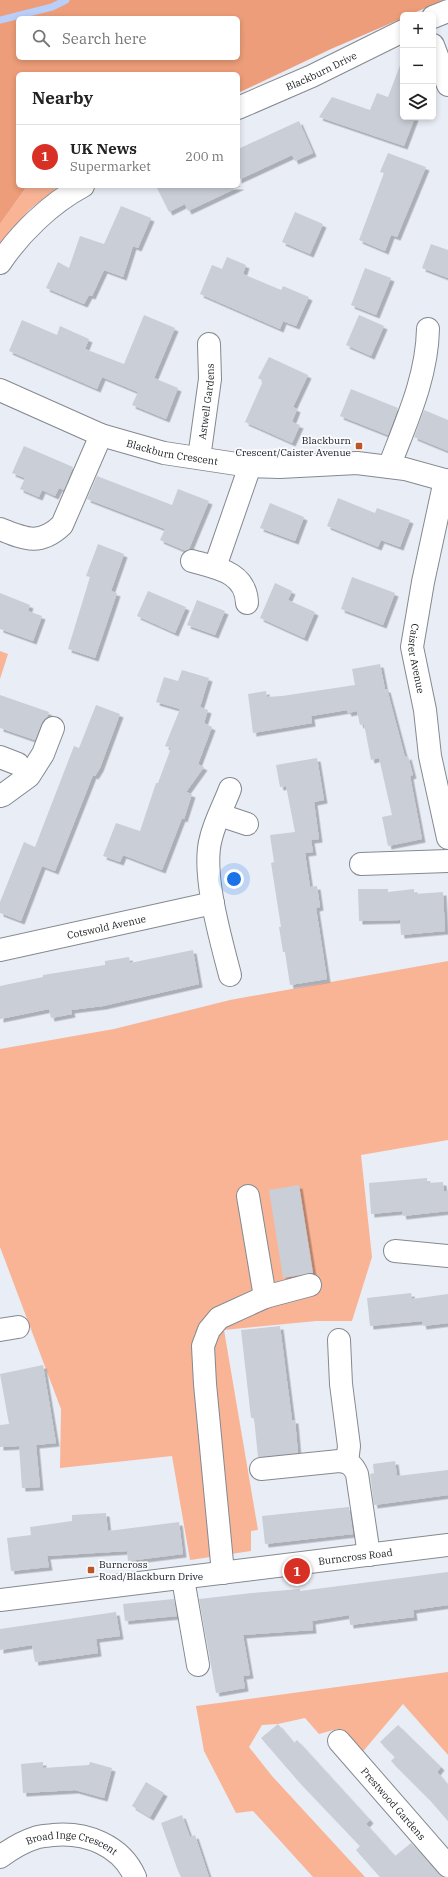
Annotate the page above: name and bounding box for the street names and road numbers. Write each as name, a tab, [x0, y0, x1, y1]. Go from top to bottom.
street label: Blackburn Drive	[284, 49, 359, 94]
street label: Astwell Gardens	[196, 363, 217, 440]
street label: Blackburn Crescent	[125, 437, 219, 468]
street label: Caister Avenue	[405, 623, 427, 695]
street label: Cotswold Avenue	[66, 912, 147, 942]
street label: Burncross Road	[317, 1546, 393, 1568]
street label: Prestwood Gardens	[358, 1765, 428, 1843]
street label: Broad Inge Crescent	[24, 1829, 120, 1858]

